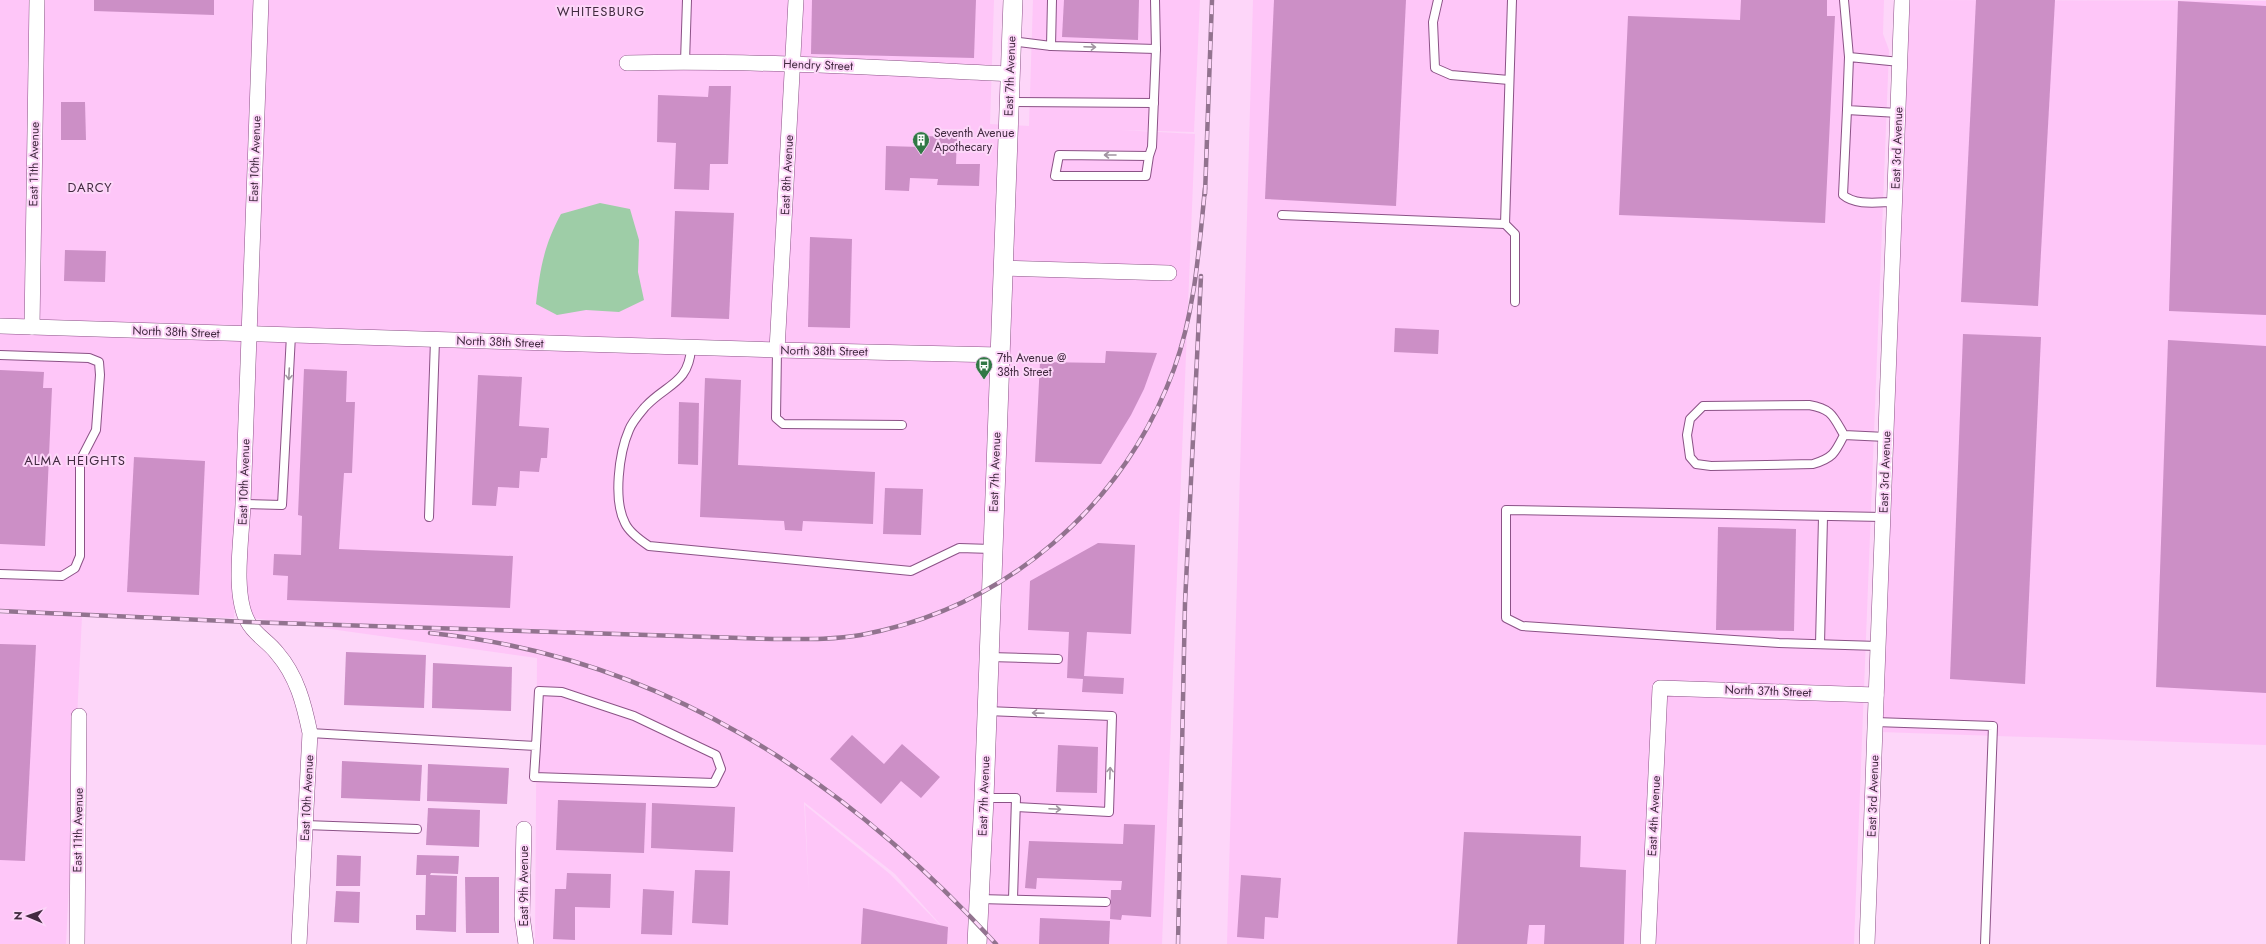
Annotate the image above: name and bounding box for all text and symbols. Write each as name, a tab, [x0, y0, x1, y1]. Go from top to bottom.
district label: WHITESBURG	[557, 2, 645, 21]
street label: East 7th Avenue	[1000, 36, 1020, 116]
one-way arrow	[1083, 43, 1096, 51]
street label: Hendry Street	[783, 55, 853, 75]
street label: East 3rd Avenue	[1887, 107, 1907, 189]
street label: East 10th Avenue	[244, 115, 266, 203]
street label: East 11th Avenue	[24, 122, 44, 206]
place label: Seventh Avenue Apothecary	[934, 124, 1014, 156]
building icon: Seventh Avenue Apothecary	[911, 130, 931, 155]
street label: East 8th Avenue	[776, 134, 798, 216]
one-way arrow	[1104, 151, 1117, 159]
district label: DARCY	[67, 178, 113, 197]
street label: North 38th Street	[132, 321, 220, 343]
street label: North 38th Street	[456, 331, 544, 353]
street label: North 38th Street	[780, 341, 868, 361]
place label: 7th Avenue @ 38th Street	[997, 349, 1066, 381]
bus stop icon: 7th Avenue @ 38th Street	[974, 355, 994, 380]
one-way arrow	[285, 367, 293, 380]
street label: East 3rd Avenue	[1875, 431, 1895, 513]
street label: East 7th Avenue	[985, 432, 1005, 512]
street label: East 10th Avenue	[233, 438, 255, 526]
district label: ALMA HEIGHTS	[24, 451, 126, 470]
street label: North 37th Street	[1724, 680, 1812, 702]
one-way arrow	[1032, 709, 1045, 717]
street label: East 10th Avenue	[296, 754, 318, 842]
street label: East 3rd Avenue	[1863, 755, 1883, 837]
street label: East 7th Avenue	[974, 756, 994, 836]
one-way arrow	[1106, 767, 1114, 780]
street label: East 4th Avenue	[1643, 775, 1665, 857]
street label: East 11th Avenue	[68, 788, 88, 872]
one-way arrow	[1048, 805, 1061, 812]
street label: East 9th Avenue	[515, 846, 533, 926]
north arrow	[8, 896, 48, 936]
text: N	[10, 911, 26, 920]

